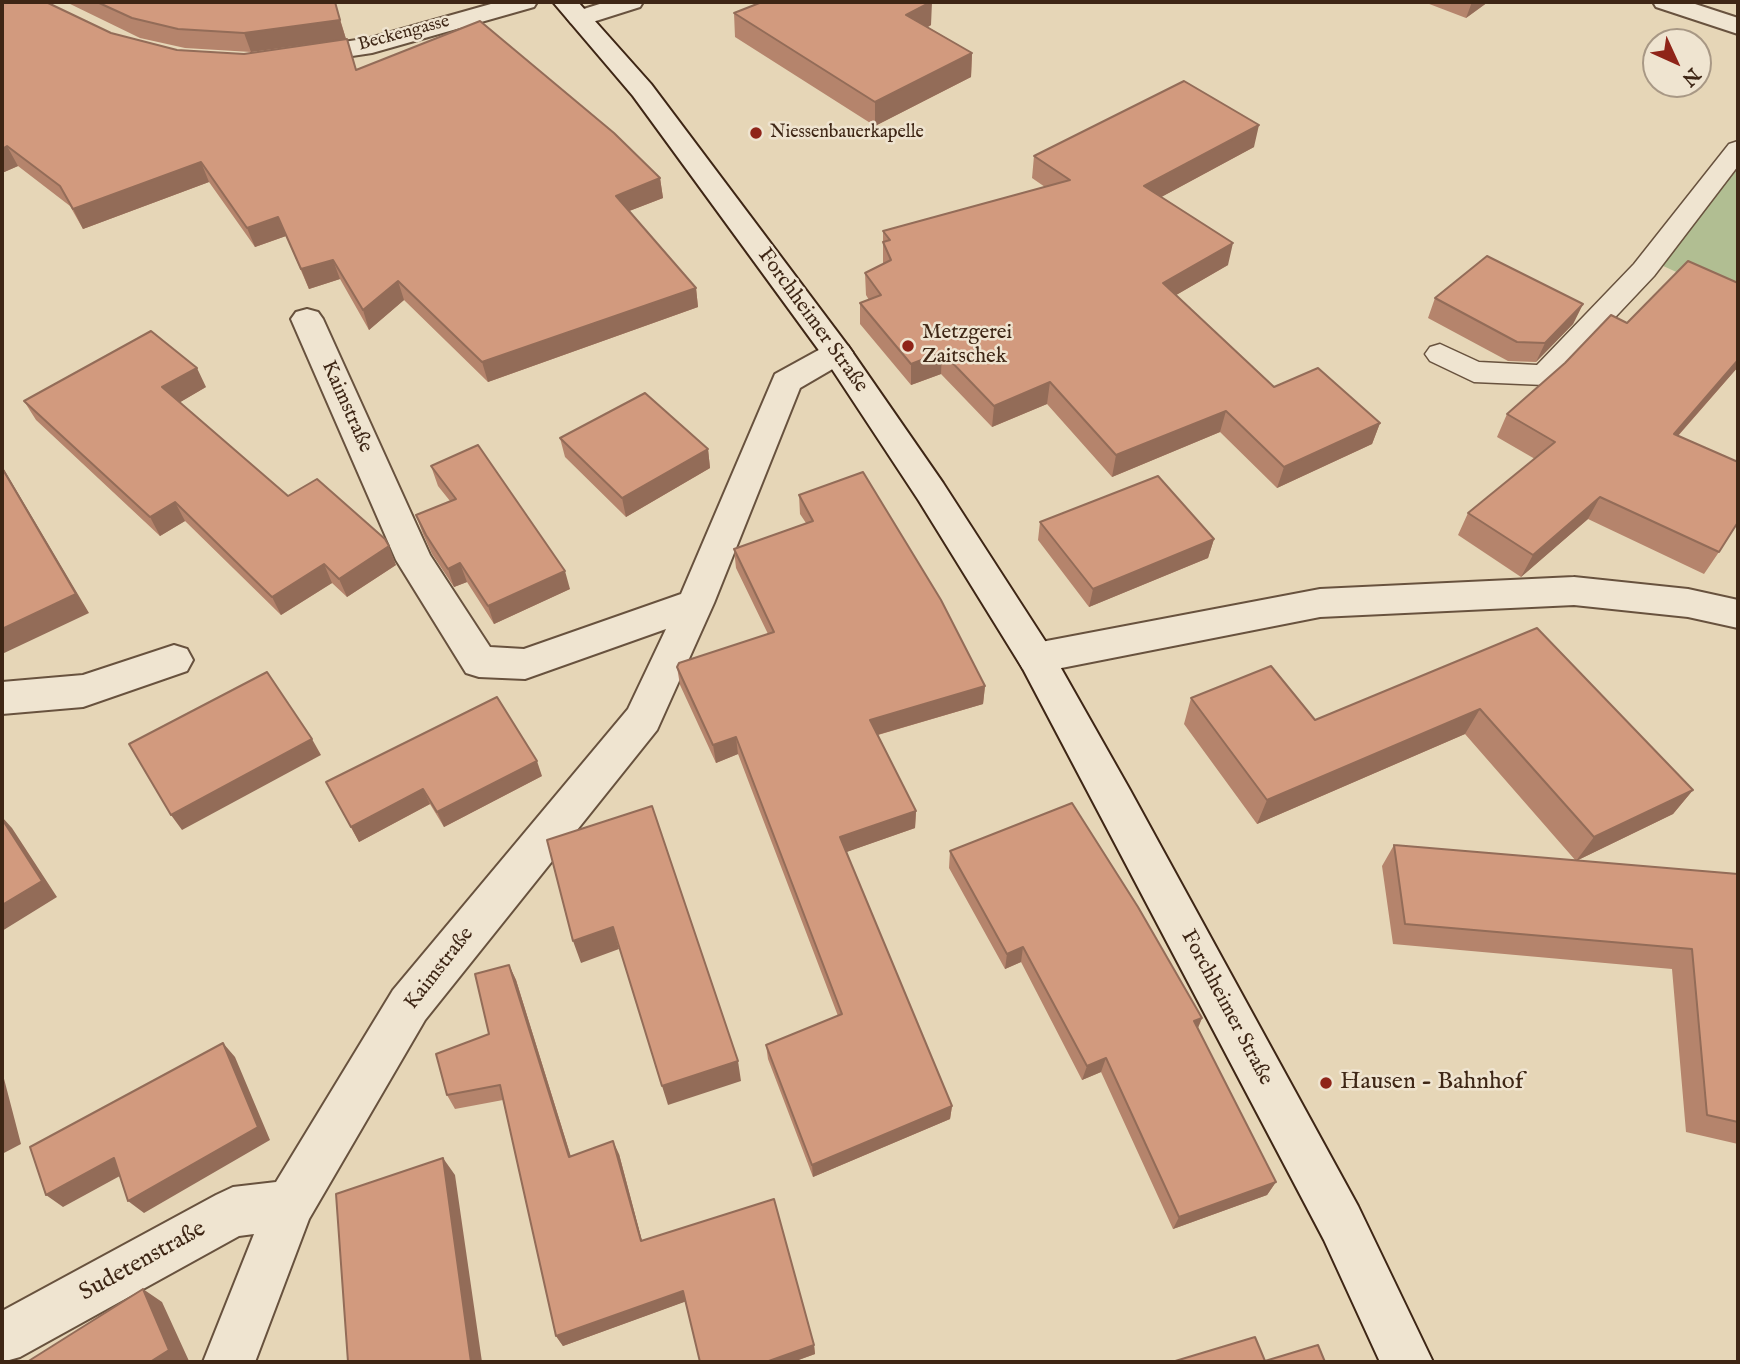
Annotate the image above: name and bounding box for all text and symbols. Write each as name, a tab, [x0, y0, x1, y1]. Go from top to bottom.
street label: Beckengasse	[356, 11, 452, 57]
north arrow	[1642, 28, 1712, 98]
text: N	[1676, 62, 1705, 91]
place label: Niessenbauerkapelle	[770, 122, 924, 144]
marker: Niessenbauerkapelle	[748, 125, 764, 141]
street label: Forchheimer Straße	[751, 244, 873, 398]
place label: Metzgerei Zaitschek	[922, 321, 1012, 371]
marker: Metzgerei Zaitschek	[900, 338, 916, 354]
street label: Kaimstraße	[315, 357, 377, 457]
street label: Kaimstraße	[400, 923, 480, 1015]
street label: Forchheimer Straße	[1175, 926, 1277, 1090]
place label: Hausen - Bahnhof	[1340, 1069, 1523, 1097]
marker: Hausen - Bahnhof	[1318, 1075, 1334, 1091]
street label: Sudetenstraße	[75, 1216, 211, 1308]

